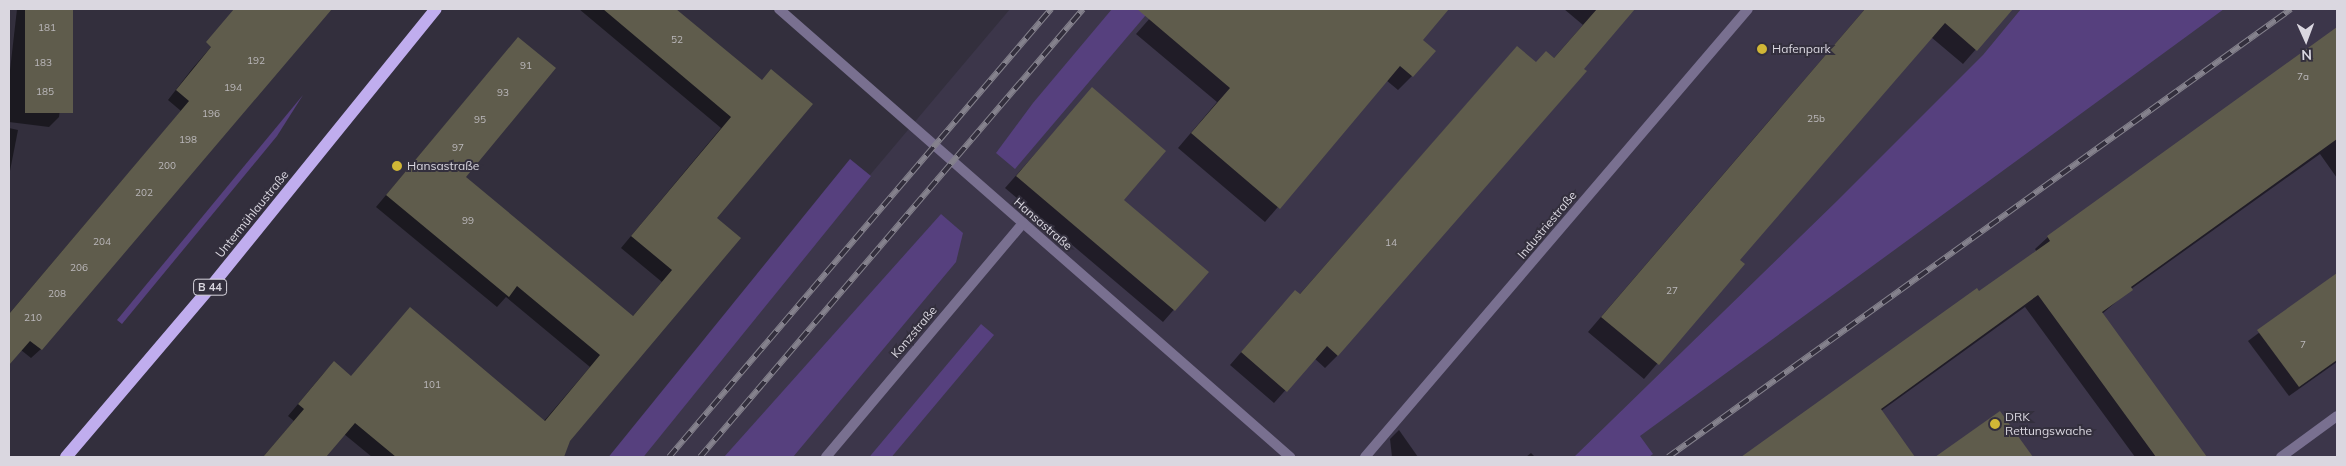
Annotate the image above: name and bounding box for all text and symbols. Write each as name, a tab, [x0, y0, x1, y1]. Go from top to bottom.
north arrow	[2281, 15, 2331, 65]
house number: 181	[38, 22, 56, 34]
house number: 52	[671, 34, 683, 46]
place label: Hafenpark	[1772, 42, 1831, 56]
marker: Hafenpark	[1756, 43, 1768, 55]
text: N	[2301, 46, 2312, 64]
house number: 192	[247, 55, 265, 67]
house number: 183	[34, 57, 52, 69]
house number: 91	[520, 60, 532, 72]
house number: 7a	[2297, 71, 2309, 83]
house number: 194	[224, 82, 242, 94]
house number: 185	[36, 86, 54, 98]
house number: 93	[497, 87, 509, 99]
house number: 196	[202, 108, 220, 120]
house number: 25b	[1807, 113, 1825, 125]
house number: 95	[474, 114, 486, 126]
house number: 198	[179, 134, 197, 146]
house number: 97	[452, 142, 464, 154]
place label: Hansastraße	[407, 159, 479, 173]
house number: 200	[158, 160, 176, 172]
marker: Hansastraße	[391, 160, 403, 172]
street label: Untermühlaustraße	[212, 167, 292, 261]
house number: 202	[135, 187, 153, 199]
street label: Industriestraße	[1515, 188, 1579, 262]
street label: Hansastraße	[1011, 195, 1075, 253]
house number: 99	[462, 215, 474, 227]
house number: 204	[93, 236, 111, 248]
house number: 14	[1385, 237, 1397, 249]
house number: 206	[70, 262, 88, 274]
road number: B 44	[192, 278, 228, 296]
house number: 27	[1666, 285, 1678, 297]
house number: 208	[48, 288, 66, 300]
street label: Konzstraße	[888, 303, 940, 361]
house number: 210	[24, 312, 42, 324]
house number: 7	[2300, 339, 2306, 351]
house number: 101	[423, 379, 441, 391]
place label: DRK Rettungswache	[2005, 410, 2092, 438]
marker: DRK Rettungswache	[1989, 418, 2001, 430]

